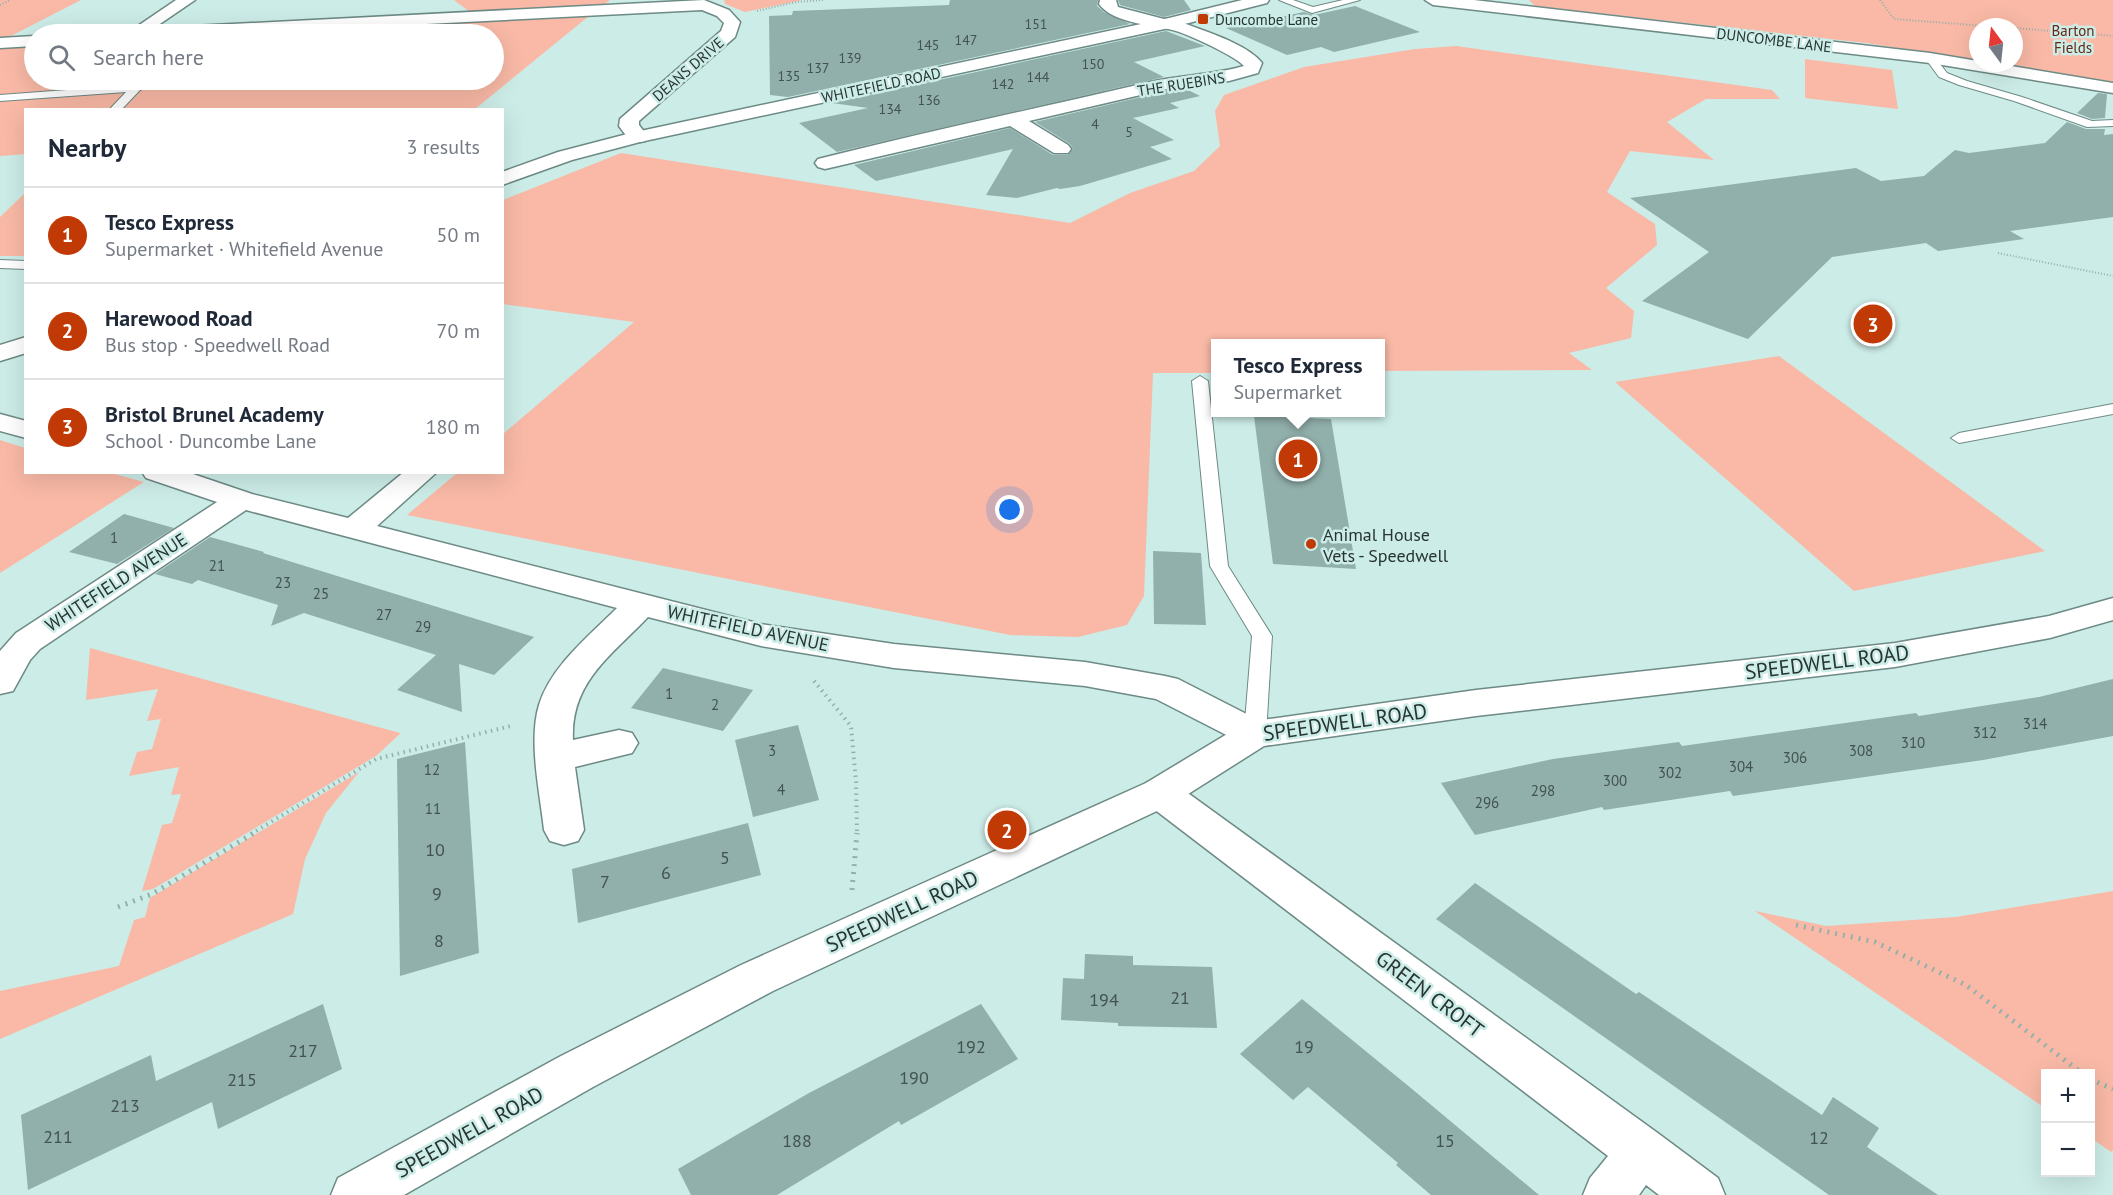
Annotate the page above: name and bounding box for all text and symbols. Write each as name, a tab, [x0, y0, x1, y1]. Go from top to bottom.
place label: Duncombe Lane	[1215, 10, 1318, 29]
marker: Duncombe Lane	[1196, 12, 1210, 26]
house number: 151	[1025, 15, 1047, 33]
north arrow	[1969, 18, 2023, 72]
park label: Barton Fields	[2052, 21, 2094, 57]
search box	[24, 24, 504, 90]
street label: DUNCOMBE LANE	[1715, 24, 1833, 56]
house number: 147	[955, 31, 977, 49]
street label: DEANS DRIVE	[648, 33, 728, 105]
house number: 145	[917, 36, 939, 54]
icon: search	[45, 41, 78, 74]
text: Search here	[93, 43, 204, 71]
house number: 139	[839, 49, 861, 67]
house number: 150	[1082, 55, 1105, 73]
house number: 137	[807, 59, 829, 77]
street label: WHITEFIELD ROAD	[820, 63, 942, 107]
house number: 135	[778, 67, 800, 85]
house number: 144	[1027, 68, 1050, 86]
street label: THE RUEBINS	[1136, 68, 1226, 100]
house number: 142	[992, 75, 1014, 93]
house number: 136	[918, 91, 940, 109]
house number: 134	[879, 100, 902, 118]
house number: 4	[1091, 115, 1099, 133]
house number: 5	[1125, 123, 1133, 141]
text: Nearby	[48, 131, 126, 164]
text: 3 results	[407, 134, 480, 160]
text: Tesco Express	[105, 208, 234, 236]
text: 1	[62, 222, 73, 248]
text: 50 m	[437, 222, 480, 248]
text: Supermarket · Whitefield Avenue	[105, 236, 383, 262]
pin: 3	[1854, 302, 1892, 346]
text: Harewood Road	[105, 304, 253, 332]
text: 2	[62, 318, 73, 344]
text: 70 m	[437, 318, 480, 344]
text: Bus stop · Speedwell Road	[105, 332, 330, 358]
popup	[1211, 339, 1385, 417]
text: Tesco Express	[1233, 351, 1363, 379]
text: Supermarket	[1233, 379, 1342, 405]
text: Bristol Brunel Academy	[105, 400, 324, 428]
text: 3	[62, 414, 73, 440]
text: 180 m	[426, 414, 480, 440]
text: School · Duncombe Lane	[105, 428, 316, 454]
pin: 1	[1278, 436, 1318, 482]
your location	[995, 495, 1024, 524]
place label: Animal House Vets - Speedwell	[1322, 523, 1449, 567]
street label: WHITEFIELD AVENUE	[41, 528, 191, 636]
house number: 1	[110, 528, 118, 547]
marker: Animal House Vets - Speedwell	[1304, 537, 1318, 551]
house number: 21	[209, 556, 225, 575]
house number: 23	[275, 573, 291, 592]
house number: 25	[313, 584, 329, 603]
street label: WHITEFIELD AVENUE	[665, 600, 831, 656]
house number: 27	[376, 605, 392, 624]
house number: 29	[415, 617, 431, 636]
street label: SPEEDWELL ROAD	[1743, 639, 1911, 685]
house number: 1	[665, 684, 673, 703]
house number: 2	[711, 695, 719, 714]
street label: SPEEDWELL ROAD	[1261, 697, 1429, 747]
house number: 314	[2023, 714, 2047, 733]
house number: 312	[1973, 723, 1997, 742]
house number: 310	[1901, 733, 1925, 752]
house number: 3	[768, 741, 776, 760]
house number: 308	[1849, 741, 1873, 760]
house number: 306	[1783, 748, 1807, 767]
house number: 304	[1729, 757, 1753, 776]
house number: 12	[424, 760, 440, 779]
house number: 302	[1658, 763, 1682, 782]
house number: 300	[1603, 771, 1627, 790]
house number: 4	[777, 780, 785, 799]
house number: 298	[1531, 781, 1555, 800]
house number: 296	[1475, 793, 1499, 812]
house number: 11	[425, 799, 441, 818]
pin: 2	[988, 808, 1026, 852]
house number: 10	[425, 838, 445, 861]
house number: 5	[720, 846, 730, 869]
house number: 6	[661, 861, 671, 884]
street label: SPEEDWELL ROAD	[821, 864, 983, 958]
house number: 7	[600, 870, 610, 893]
house number: 9	[432, 882, 442, 905]
house number: 8	[434, 929, 444, 952]
street label: GREEN CROFT	[1371, 945, 1490, 1044]
house number: 21	[1170, 986, 1190, 1009]
house number: 194	[1089, 988, 1119, 1011]
house number: 192	[956, 1035, 986, 1058]
house number: 19	[1294, 1035, 1314, 1058]
house number: 217	[288, 1039, 318, 1062]
house number: 190	[899, 1066, 929, 1089]
house number: 215	[227, 1068, 257, 1091]
map controls	[2041, 1069, 2095, 1177]
button: +	[2041, 1069, 2095, 1123]
street label: SPEEDWELL ROAD	[390, 1080, 548, 1184]
house number: 213	[110, 1094, 140, 1117]
button: −	[2041, 1123, 2095, 1177]
house number: 211	[43, 1125, 73, 1148]
house number: 12	[1809, 1126, 1829, 1149]
house number: 188	[782, 1129, 812, 1152]
house number: 15	[1435, 1129, 1455, 1152]

